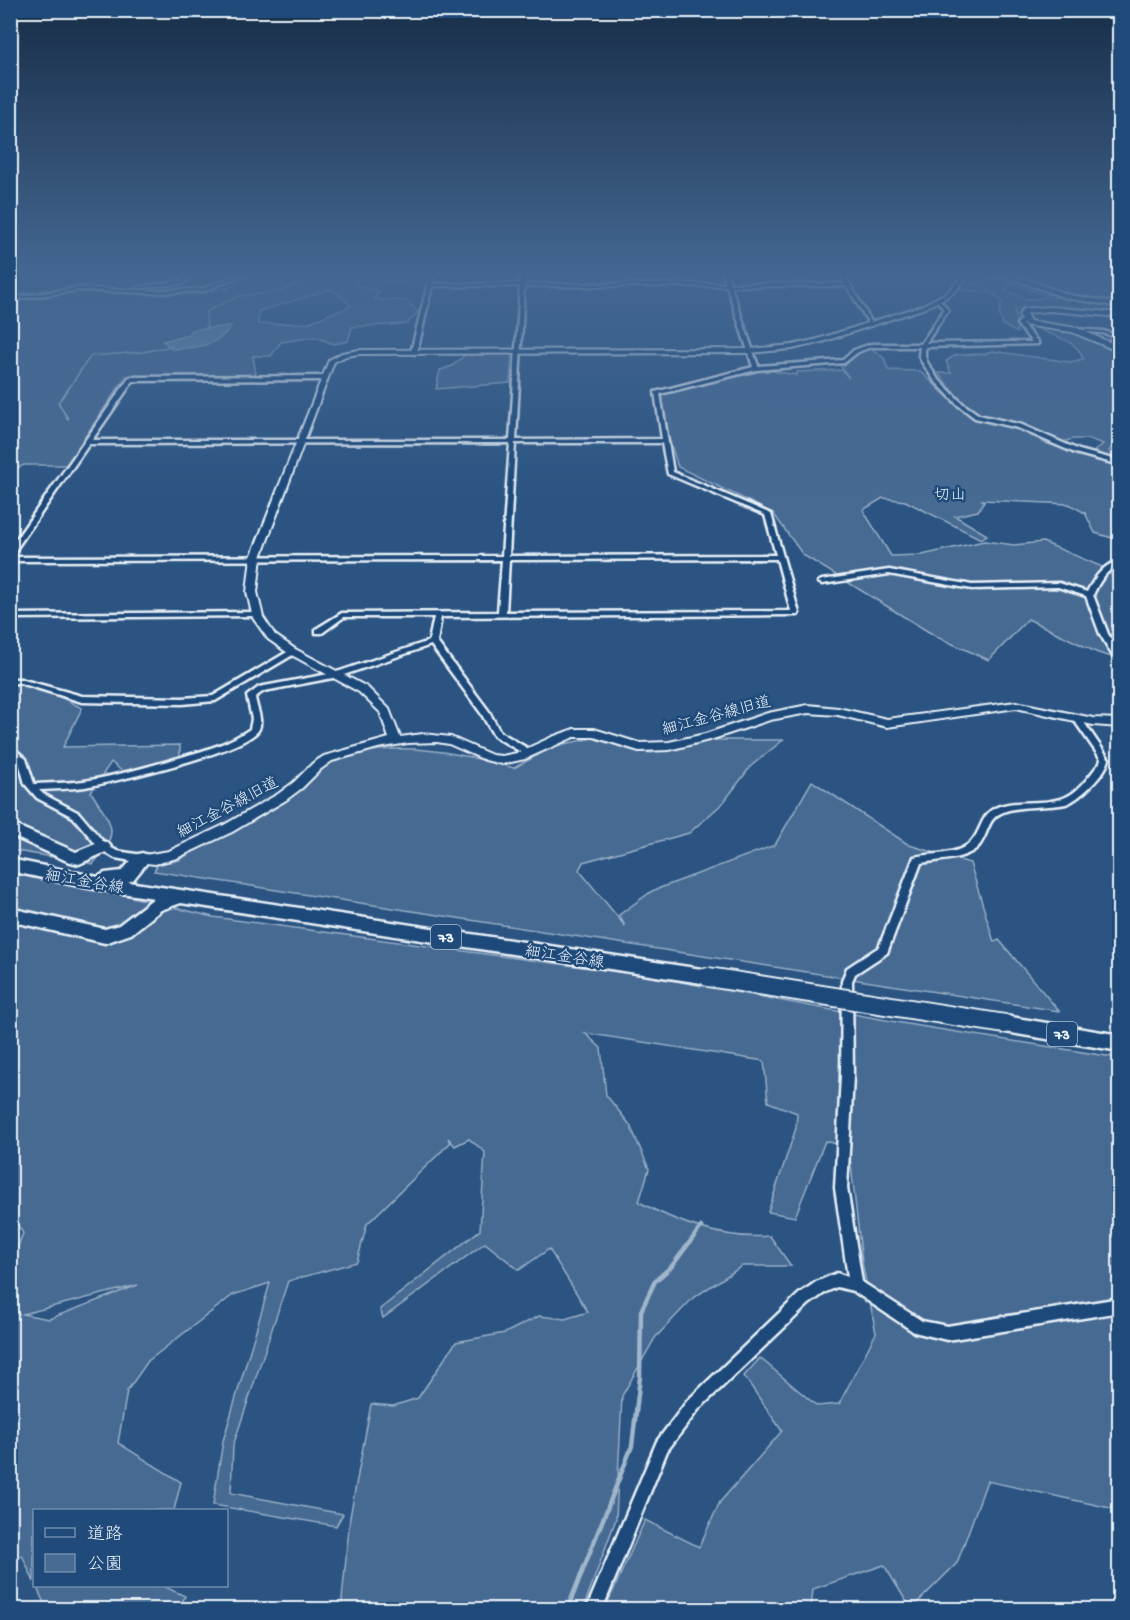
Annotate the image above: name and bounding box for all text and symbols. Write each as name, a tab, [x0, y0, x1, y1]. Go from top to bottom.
district label: 切山	[934, 487, 966, 506]
street label: 細江金谷線旧道	[660, 692, 773, 741]
street label: 細江金谷線旧道	[174, 773, 283, 844]
street label: 細江金谷線	[43, 865, 126, 900]
road number: 73	[431, 925, 461, 949]
street label: 細江金谷線	[523, 941, 606, 974]
road number: 73	[1047, 1022, 1077, 1046]
legend	[33, 1509, 228, 1587]
text: 道路	[87, 1524, 123, 1546]
text: 公園	[87, 1555, 123, 1576]

